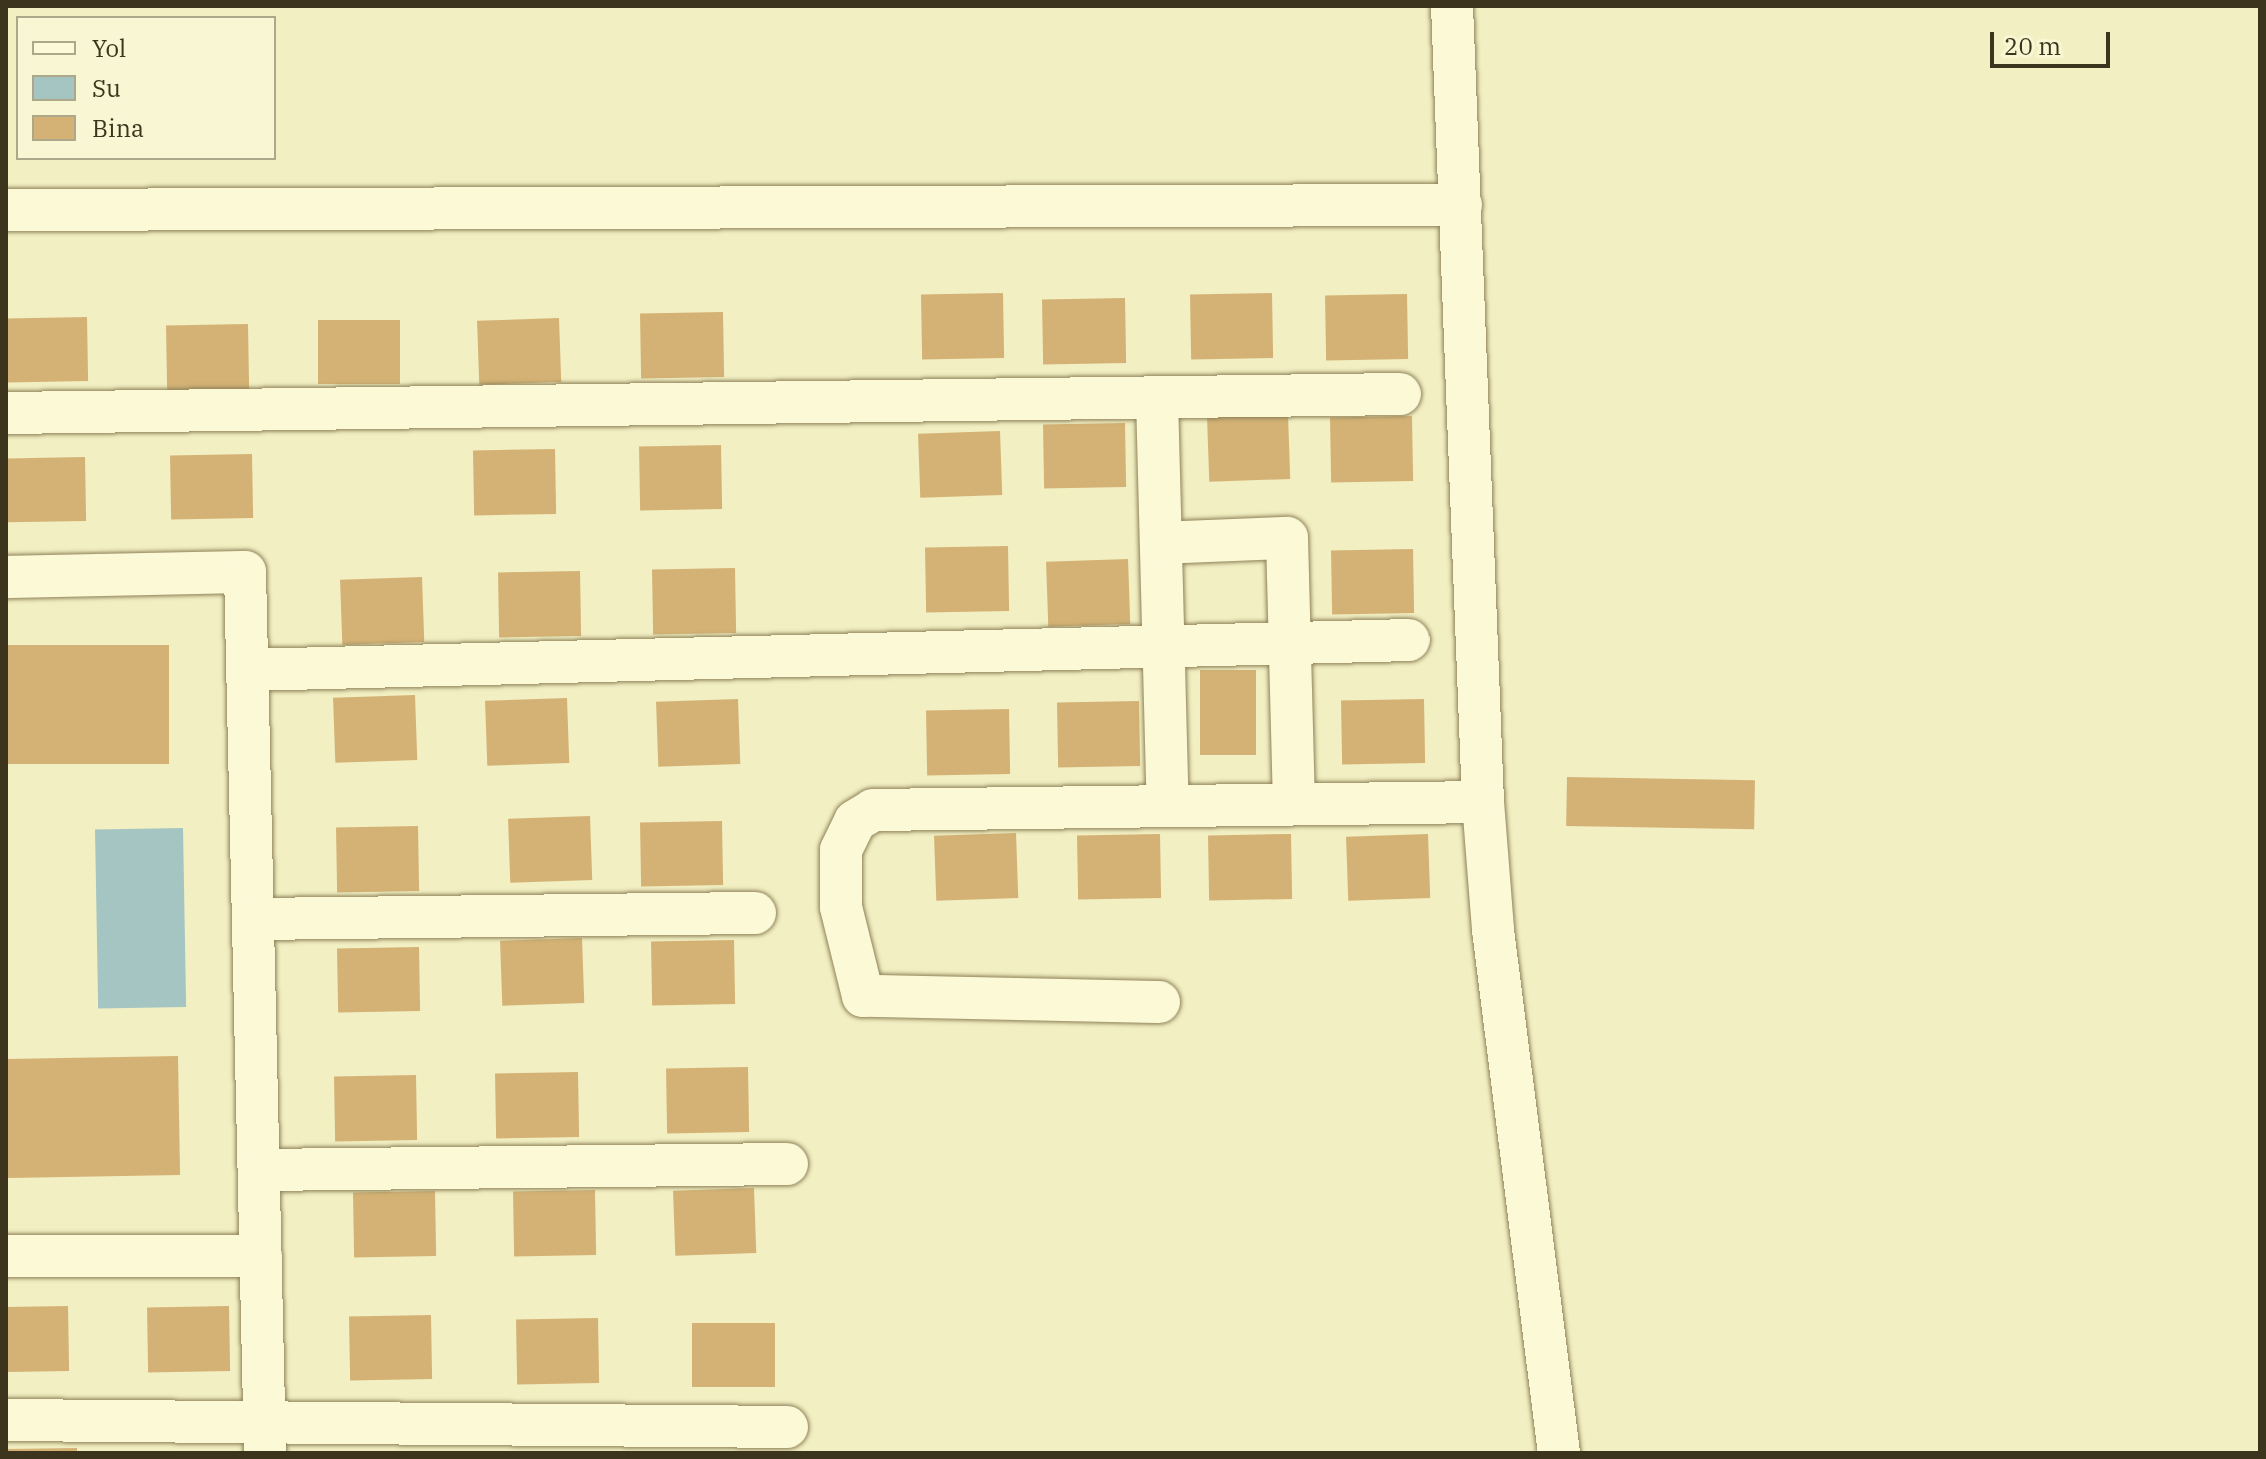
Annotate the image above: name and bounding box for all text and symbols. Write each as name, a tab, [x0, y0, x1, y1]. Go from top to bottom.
legend	[16, 16, 276, 160]
scale bar	[1994, 16, 2114, 66]
text: 20 m	[2004, 30, 2061, 62]
text: Yol	[92, 32, 126, 64]
text: Su	[92, 72, 121, 104]
text: Bina	[92, 112, 144, 144]

